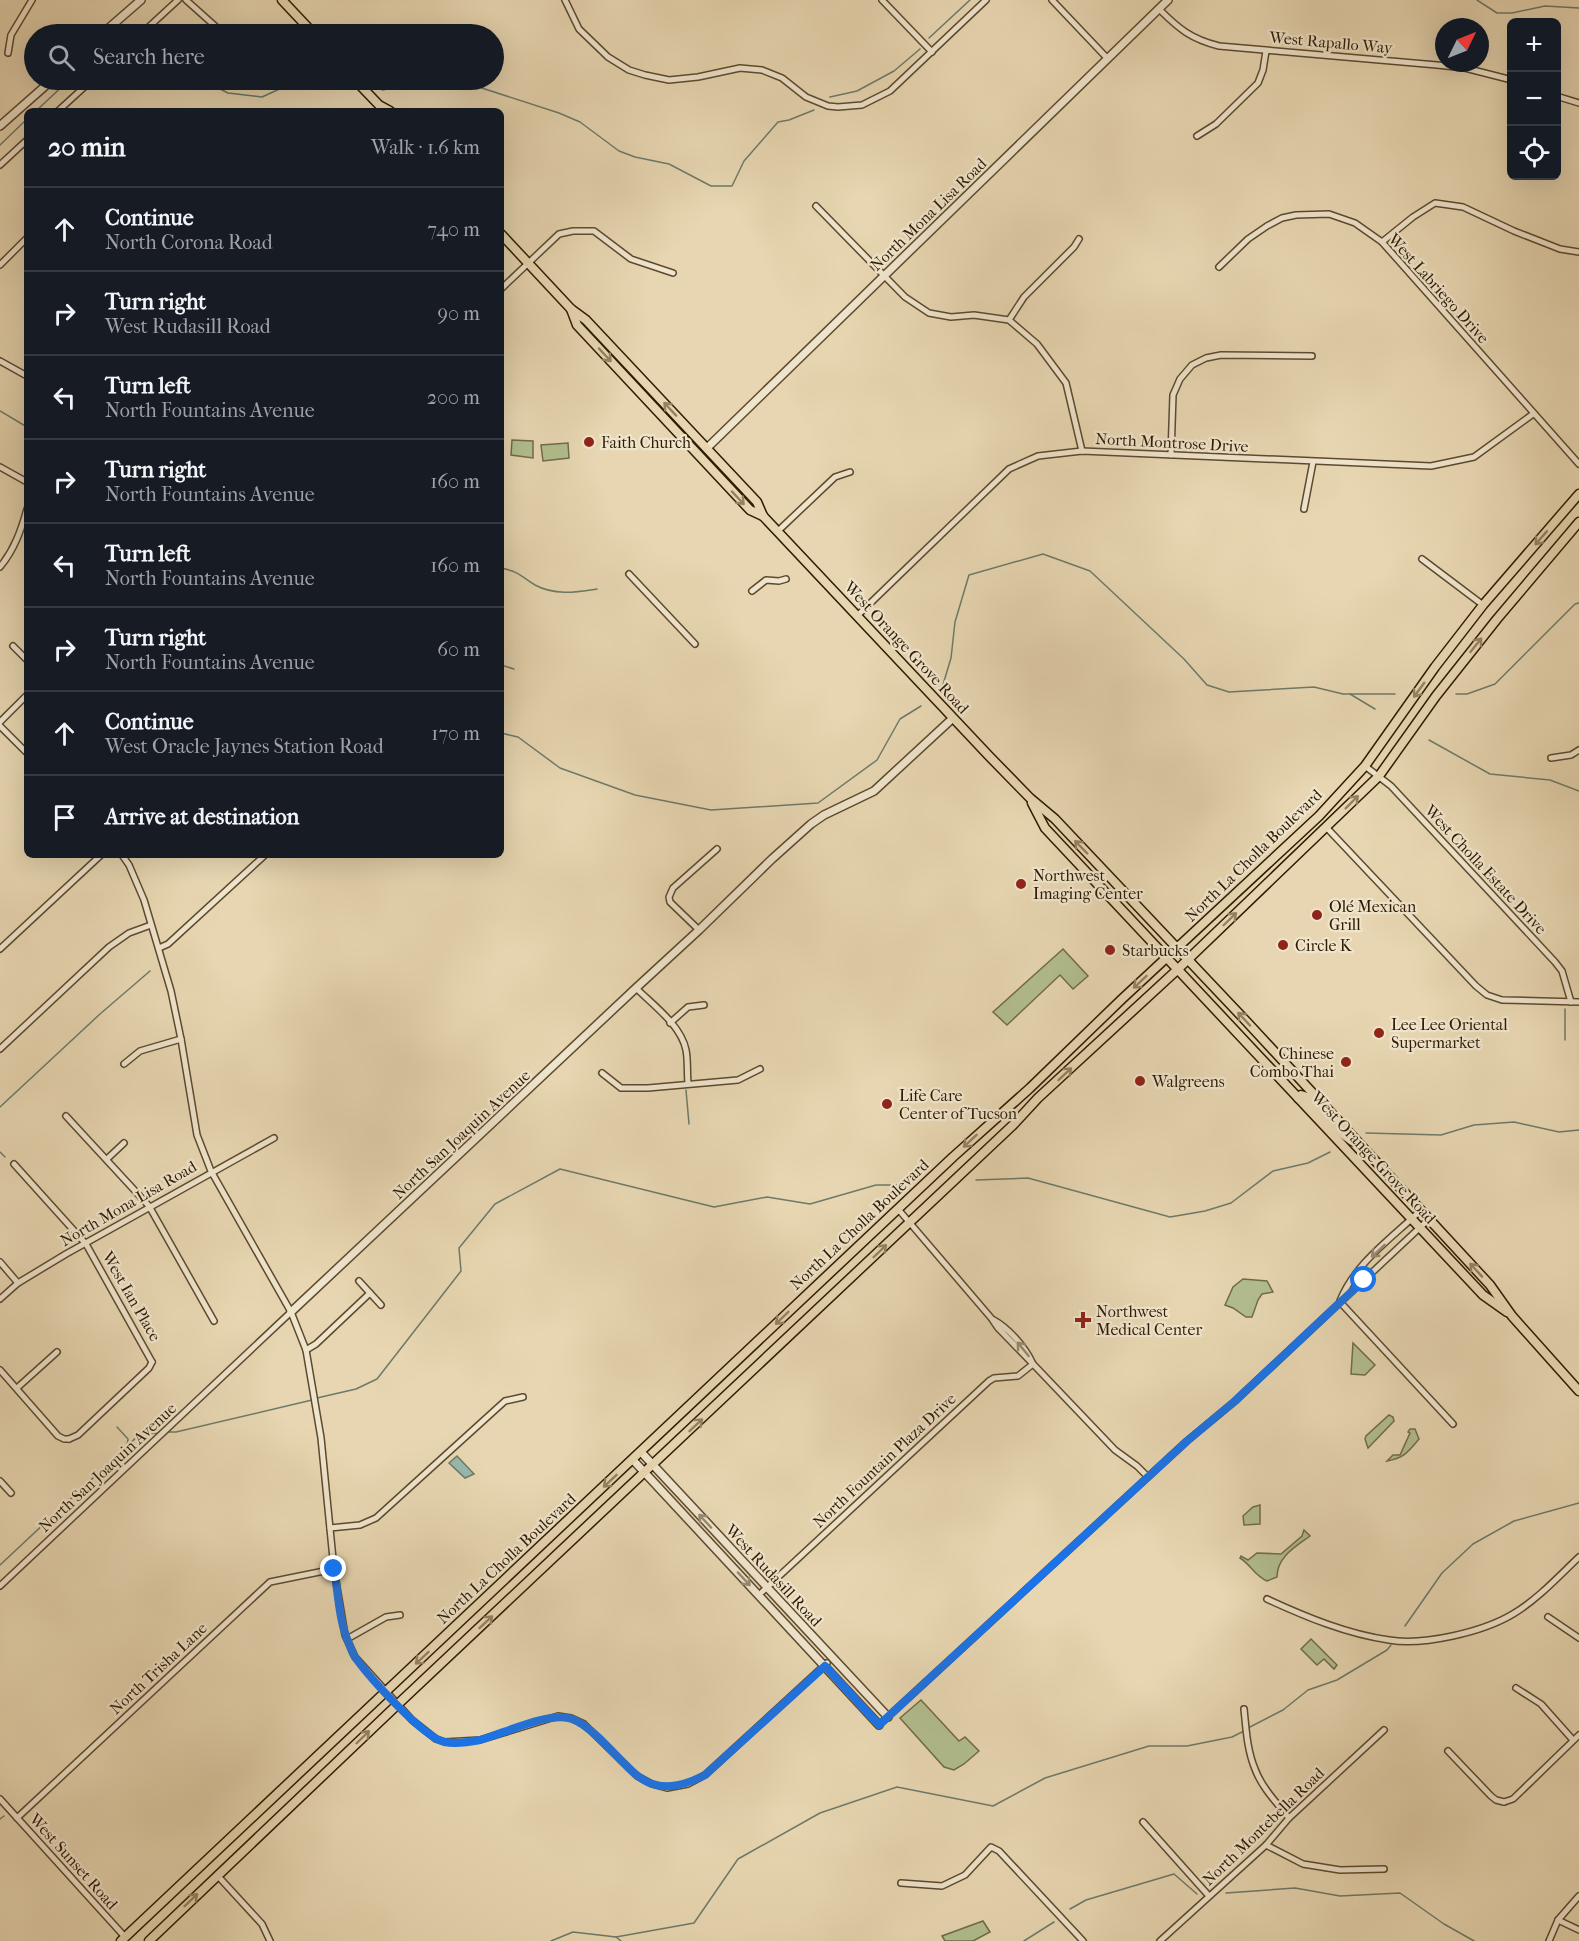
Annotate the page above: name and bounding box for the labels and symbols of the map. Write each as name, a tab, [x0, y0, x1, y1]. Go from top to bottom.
north arrow	[1435, 18, 1489, 72]
street label: West Rapallo Way	[1268, 28, 1394, 57]
street label: North Mona Lisa Road	[866, 154, 991, 275]
street label: West Labriego Drive	[1384, 229, 1493, 347]
one-way arrow	[598, 347, 612, 362]
one-way arrow	[663, 402, 677, 417]
street label: North Montrose Drive	[1095, 429, 1249, 456]
place label: Faith Church	[601, 433, 691, 452]
marker: Faith Church	[582, 435, 596, 449]
one-way arrow	[731, 490, 745, 505]
one-way arrow	[1534, 530, 1548, 545]
street label: West Orange Grove Road	[840, 576, 973, 718]
one-way arrow	[1470, 637, 1483, 653]
one-way arrow	[1412, 681, 1425, 697]
street label: North La Cholla Boulevard	[1181, 785, 1326, 926]
one-way arrow	[1345, 794, 1360, 809]
street label: West Cholla Estate Drive	[1420, 800, 1551, 938]
one-way arrow	[1074, 839, 1089, 854]
place label: Northwest Imaging Center	[1033, 866, 1143, 903]
marker: Northwest Imaging Center	[1014, 877, 1028, 891]
place label: Olé Mexican Grill	[1329, 897, 1417, 934]
marker: Olé Mexican Grill	[1310, 908, 1324, 922]
one-way arrow	[1223, 912, 1238, 927]
place label: Circle K	[1295, 936, 1353, 955]
marker: Circle K	[1276, 938, 1290, 952]
place label: Starbucks	[1122, 941, 1189, 960]
marker: Starbucks	[1103, 943, 1117, 957]
one-way arrow	[1133, 975, 1148, 989]
one-way arrow	[1237, 1012, 1251, 1027]
place label: Lee Lee Oriental Supermarket	[1391, 1015, 1508, 1052]
marker: Lee Lee Oriental Supermarket	[1372, 1026, 1386, 1040]
place label: Chinese Combo Thai	[1250, 1044, 1334, 1081]
marker: Chinese Combo Thai	[1339, 1055, 1353, 1069]
street label: North San Joaquin Avenue	[389, 1066, 534, 1203]
one-way arrow	[1057, 1067, 1072, 1081]
place label: Walgreens	[1151, 1072, 1225, 1091]
marker: Walgreens	[1133, 1074, 1147, 1088]
place label: Life Care Center of Tucson	[899, 1086, 1018, 1123]
street label: West Orange Grove Road	[1307, 1086, 1440, 1228]
marker: Life Care Center of Tucson	[880, 1097, 894, 1111]
one-way arrow	[962, 1134, 977, 1148]
street label: North La Cholla Boulevard	[786, 1155, 933, 1294]
street label: North Mona Lisa Road	[57, 1157, 200, 1250]
one-way arrow	[1371, 1243, 1386, 1258]
one-way arrow	[872, 1244, 887, 1258]
street label: West Ian Place	[98, 1247, 165, 1345]
one-way arrow	[1469, 1263, 1483, 1278]
route start	[1350, 1266, 1376, 1292]
place label: Northwest Medical Center	[1096, 1302, 1202, 1339]
one-way arrow	[775, 1311, 790, 1325]
marker: Northwest Medical Center	[1074, 1311, 1092, 1329]
one-way arrow	[1017, 1341, 1030, 1357]
street label: North Fountain Plaza Drive	[809, 1389, 960, 1532]
street label: North San Joaquin Avenue	[35, 1399, 180, 1536]
one-way arrow	[688, 1418, 703, 1432]
one-way arrow	[603, 1474, 618, 1488]
street label: North La Cholla Boulevard	[433, 1489, 580, 1628]
one-way arrow	[698, 1513, 712, 1528]
street label: West Rudasill Road	[721, 1520, 826, 1631]
route end	[320, 1555, 346, 1581]
one-way arrow	[737, 1571, 751, 1586]
one-way arrow	[478, 1615, 493, 1629]
street label: North Trisha Lane	[106, 1618, 211, 1718]
one-way arrow	[415, 1650, 430, 1665]
one-way arrow	[356, 1729, 371, 1744]
street label: North Montebella Road	[1199, 1763, 1328, 1889]
street label: West Sunset Road	[25, 1809, 122, 1914]
one-way arrow	[184, 1893, 199, 1908]

